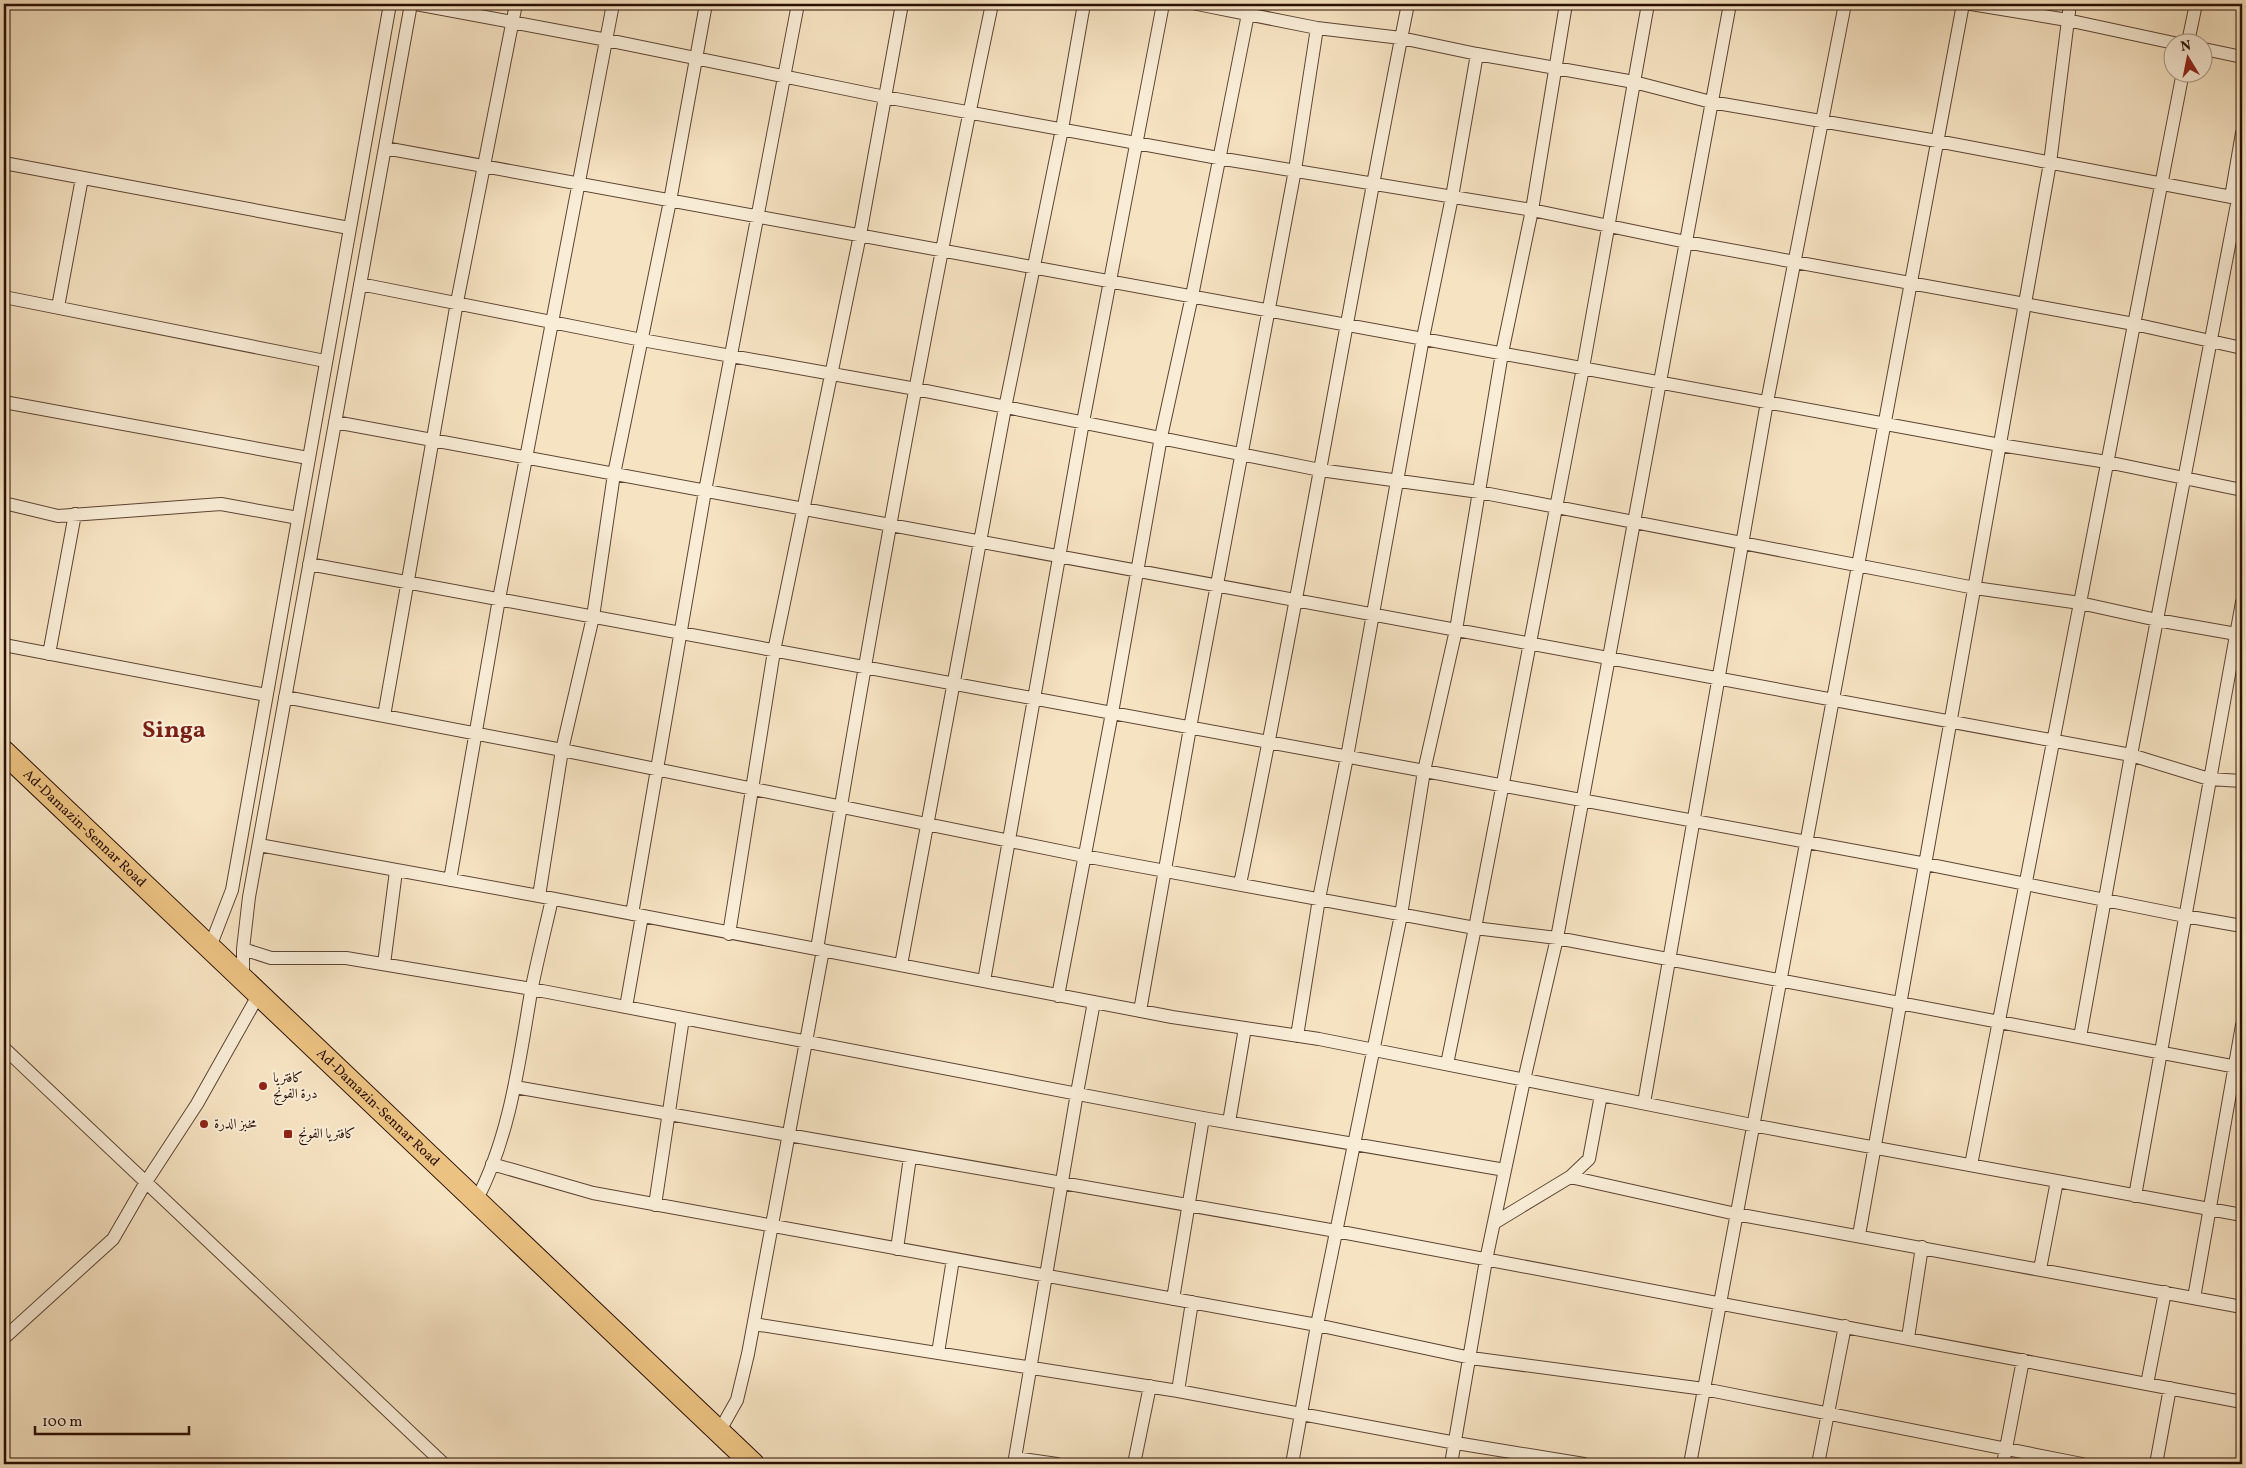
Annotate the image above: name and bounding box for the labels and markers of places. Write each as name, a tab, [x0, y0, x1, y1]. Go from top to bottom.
place label: كافتريا درة الفونج	[273, 1069, 318, 1106]
marker: كافتريا درة الفونج	[257, 1080, 269, 1092]
place label: مخبز الدرة	[214, 1115, 257, 1134]
marker: مخبز الدرة	[198, 1118, 210, 1130]
place label: كافتريا الفونج	[298, 1125, 356, 1146]
marker: كافتريا الفونج	[282, 1128, 294, 1140]

